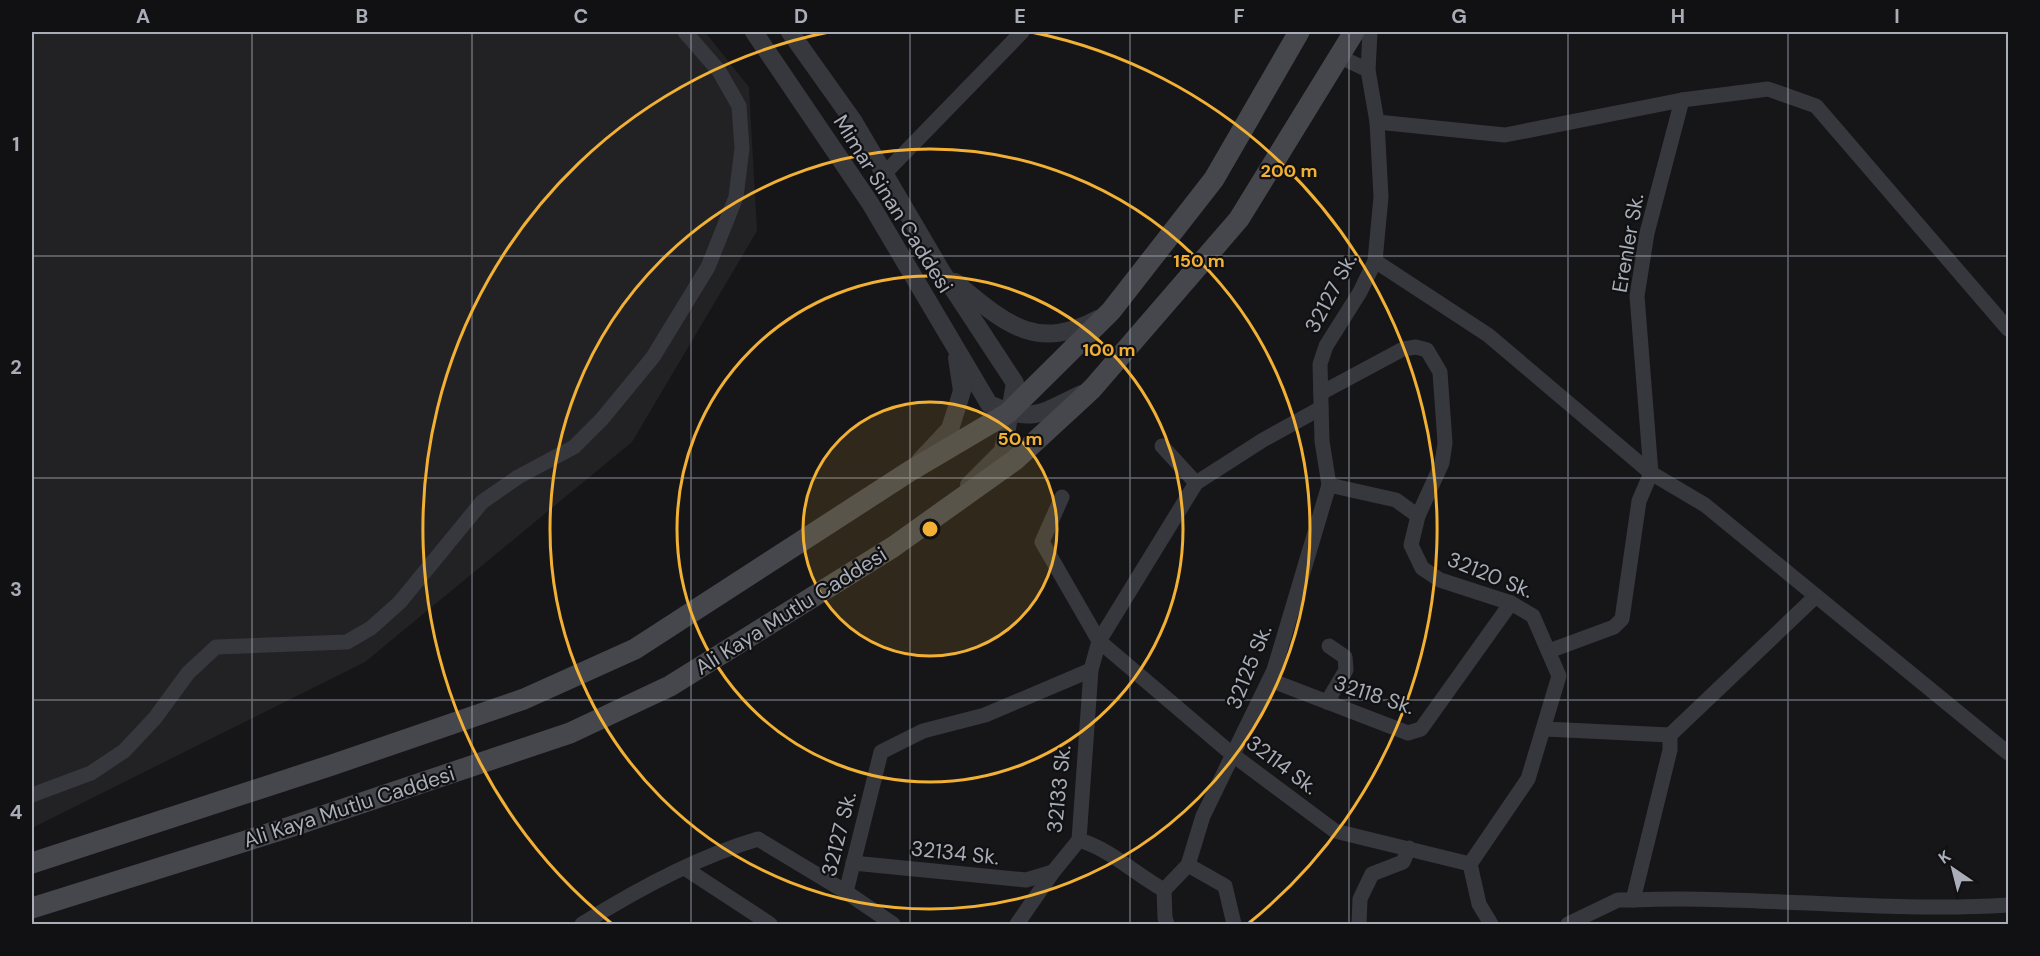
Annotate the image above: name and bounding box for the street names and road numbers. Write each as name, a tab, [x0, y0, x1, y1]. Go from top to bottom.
street label: Mimar Sinan Caddesi	[827, 110, 959, 298]
street label: Erenler Sk.	[1606, 191, 1650, 295]
street label: 32127 Sk.	[1298, 248, 1364, 338]
street label: Ali Kaya Mutlu Caddesi	[690, 541, 892, 681]
street label: 32120 Sk.	[1443, 545, 1537, 605]
street label: 32125 Sk.	[1219, 621, 1279, 713]
street label: 32118 Sk.	[1330, 669, 1418, 721]
street label: 32114 Sk.	[1240, 729, 1324, 801]
street label: 32133 Sk.	[1040, 744, 1078, 834]
street label: Ali Kaya Mutlu Caddesi	[240, 760, 458, 854]
street label: 32127 Sk.	[815, 789, 863, 879]
street label: 32134 Sk.	[909, 834, 1001, 872]

